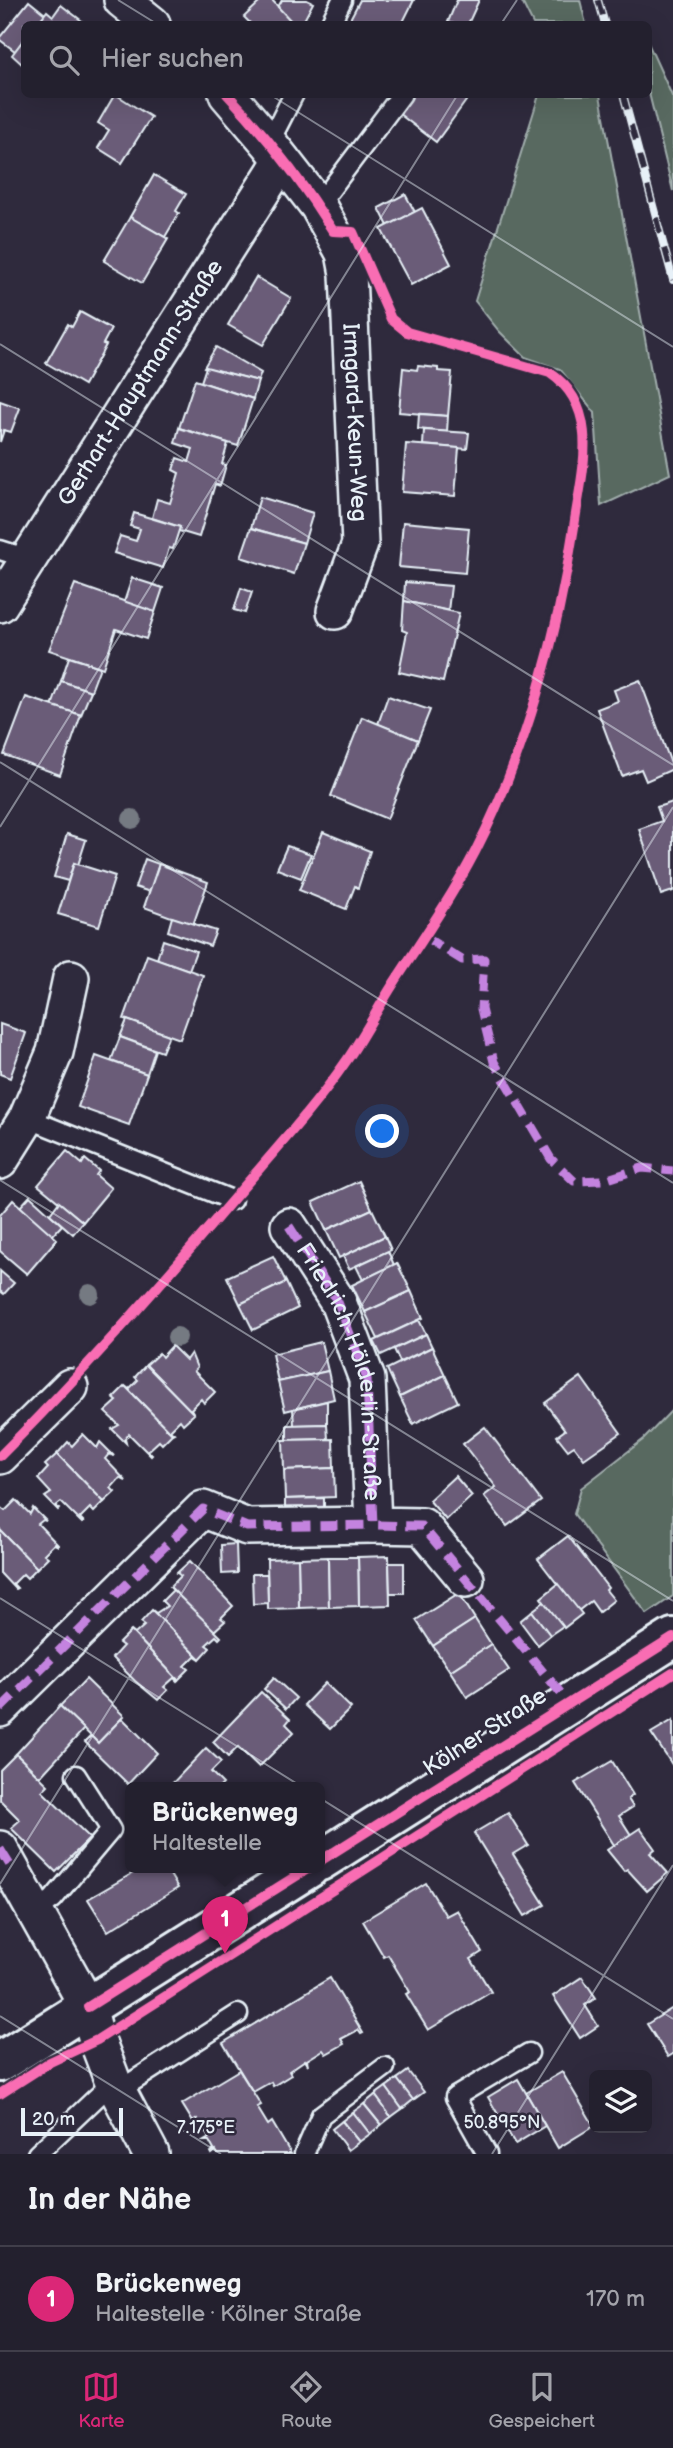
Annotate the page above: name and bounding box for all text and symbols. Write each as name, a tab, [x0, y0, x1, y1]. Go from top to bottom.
search box	[21, 21, 652, 98]
icon: search	[45, 41, 83, 79]
text: Hier suchen	[101, 44, 244, 75]
street label: Gerhart-Hauptmann-Straße	[52, 254, 229, 511]
street label: Irmgard-Keun-Weg	[336, 323, 373, 522]
your location	[365, 1114, 399, 1148]
street label: Friedrich-Hölderlin-Straße	[290, 1238, 386, 1502]
street label: Kölner Straße	[418, 1682, 552, 1782]
popup	[125, 1782, 325, 1873]
text: Brückenweg	[152, 1798, 298, 1829]
text: Haltestelle	[152, 1829, 262, 1857]
pin: 1	[202, 1896, 248, 1954]
map controls	[589, 2070, 652, 2133]
button: layers	[589, 2070, 652, 2133]
scale bar	[21, 2105, 122, 2137]
text: 20 m	[32, 2108, 75, 2131]
text: 50.895°N	[463, 2112, 541, 2133]
text: 7.175°E	[177, 2117, 235, 2138]
text: In der Nähe	[28, 2182, 191, 2218]
text: Brückenweg	[95, 2269, 241, 2300]
text: 1	[46, 2285, 56, 2313]
text: 170 m	[586, 2285, 645, 2313]
text: Haltestelle · Kölner Straße	[95, 2300, 362, 2328]
tab: Karte	[78, 2368, 125, 2433]
tab: Route	[281, 2368, 332, 2433]
tab: Gespeichert	[488, 2368, 595, 2433]

